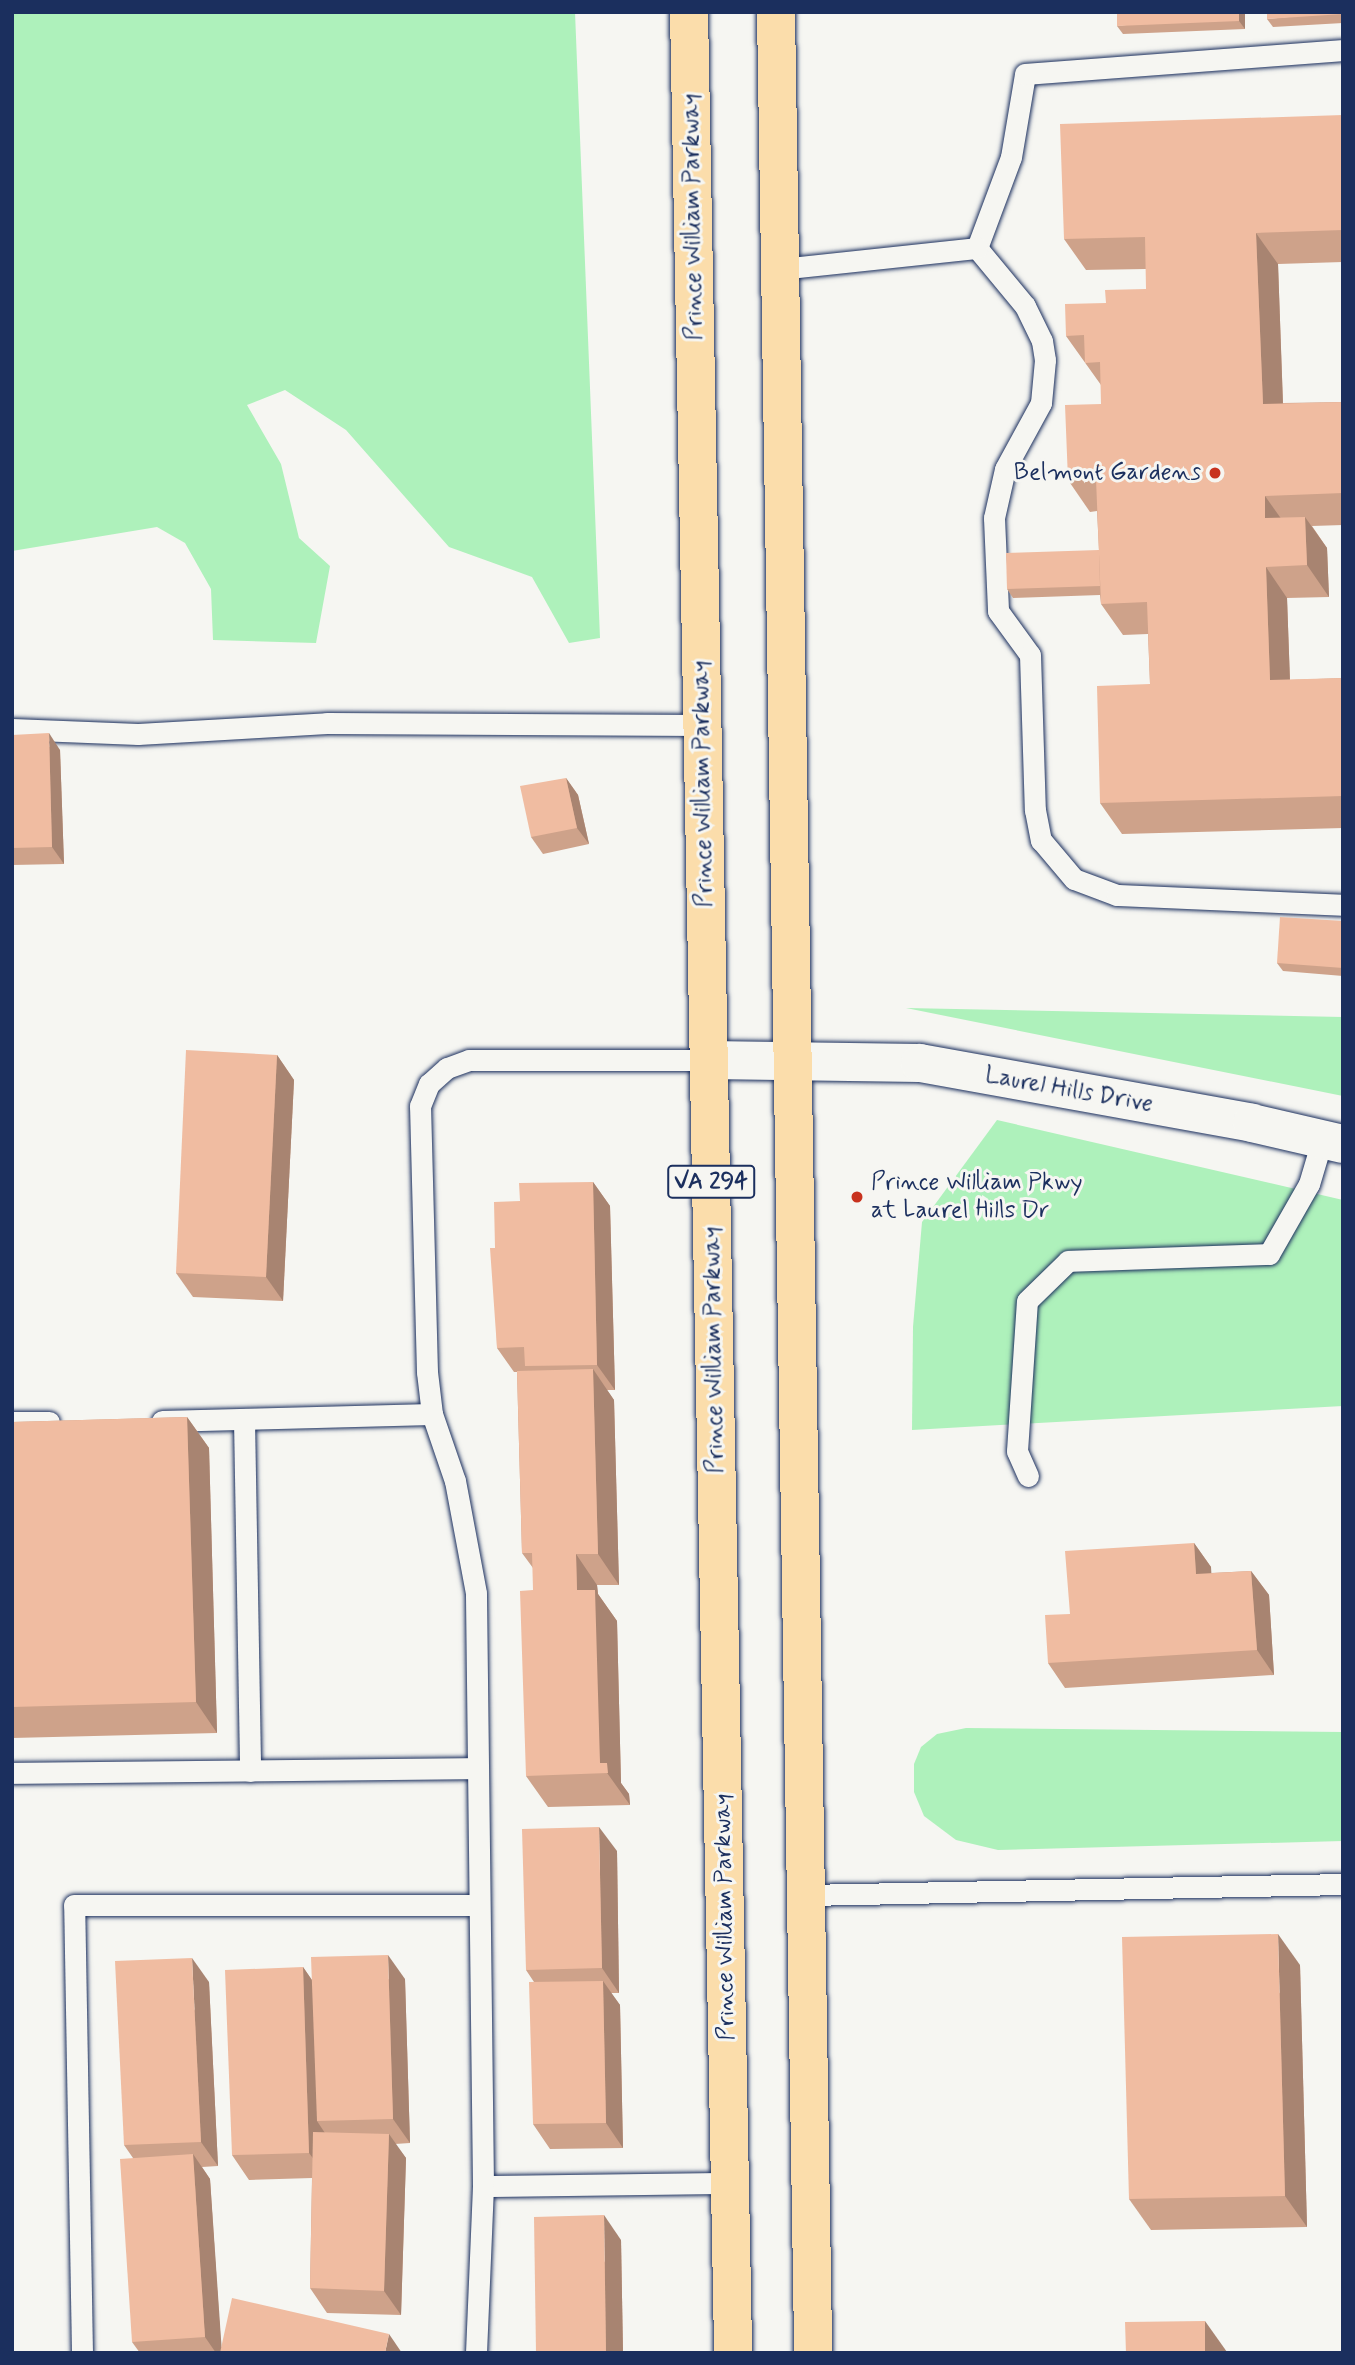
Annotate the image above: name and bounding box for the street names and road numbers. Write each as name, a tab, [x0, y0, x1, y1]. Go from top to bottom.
street label: Prince William Parkway	[676, 93, 710, 341]
street label: Prince William Parkway	[686, 660, 720, 908]
street label: Laurel Hills Drive	[983, 1061, 1155, 1119]
road number: VA 294	[666, 1162, 756, 1202]
street label: Prince William Parkway	[697, 1226, 731, 1474]
street label: Prince William Parkway	[708, 1793, 742, 2041]

